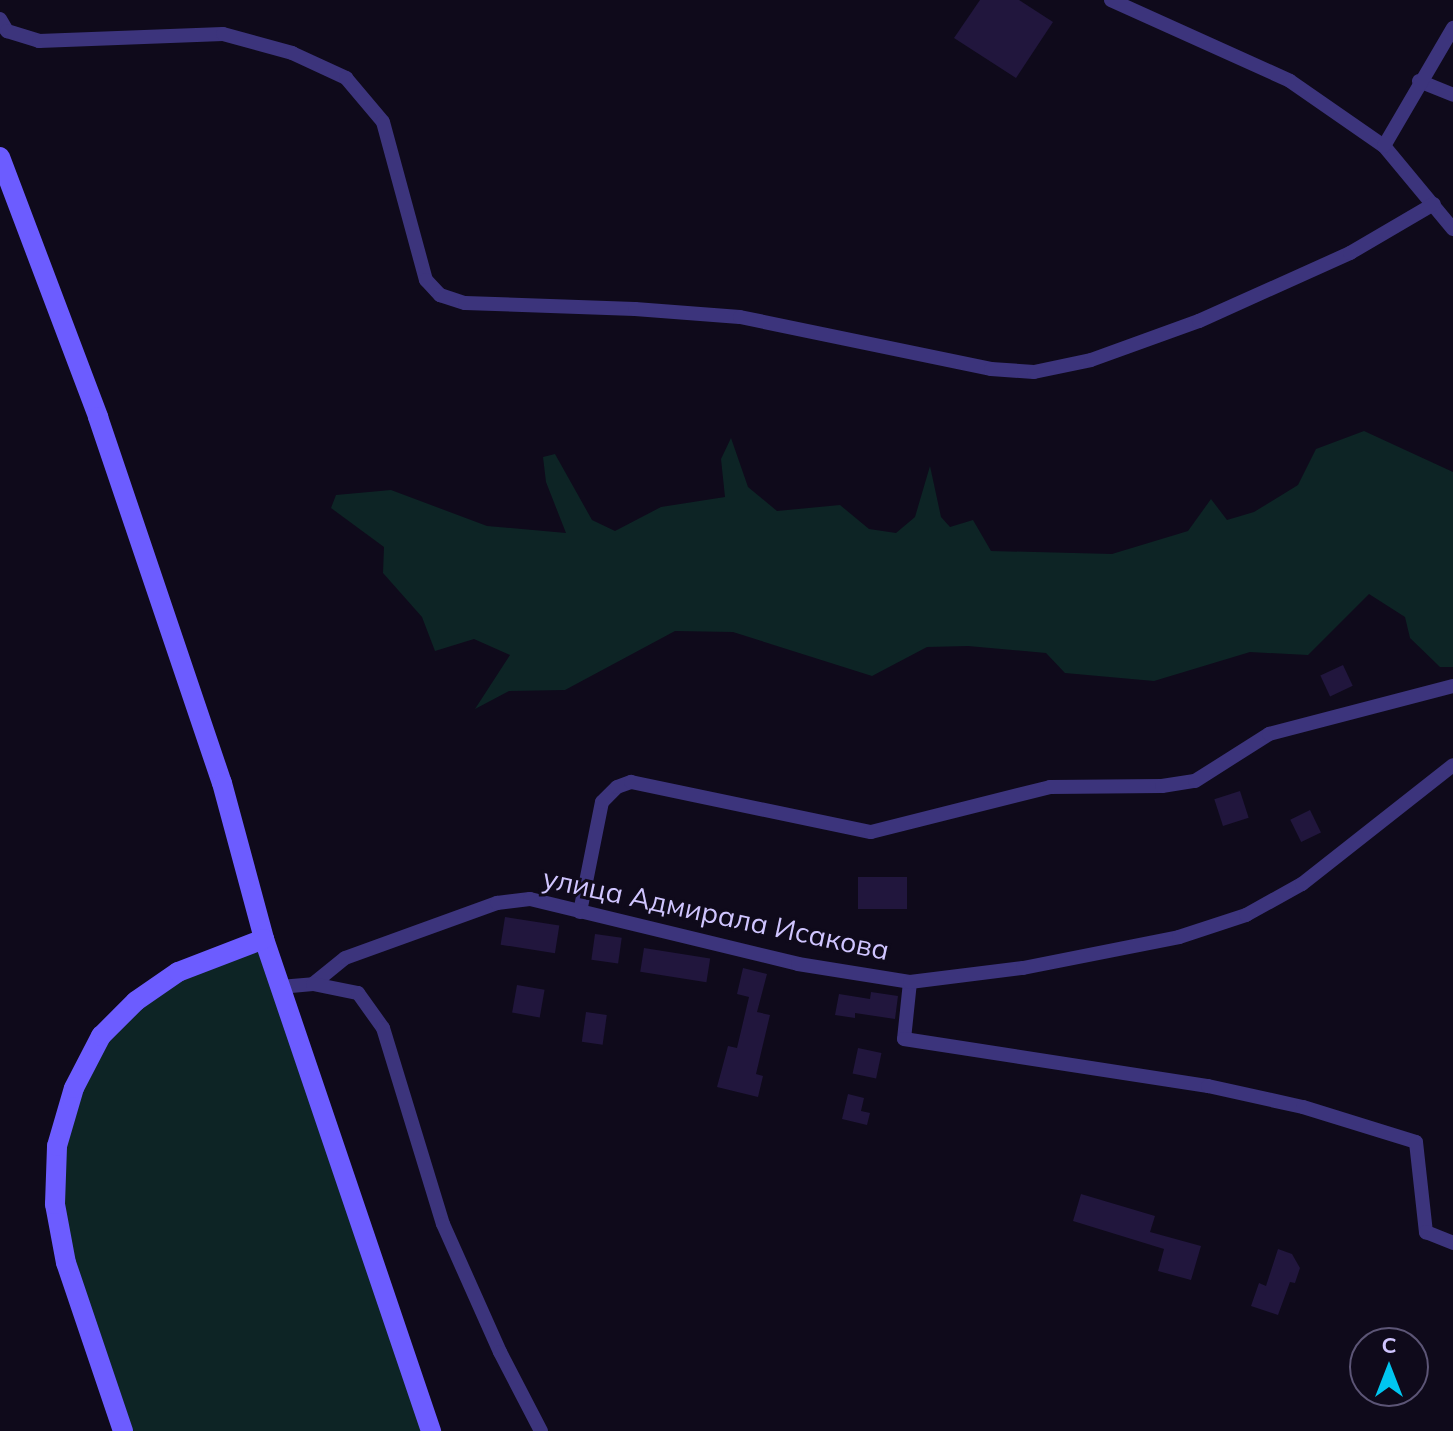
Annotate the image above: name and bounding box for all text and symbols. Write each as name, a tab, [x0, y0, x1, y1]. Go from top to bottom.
street label: улица Адмирала Исакова	[540, 861, 892, 967]
north arrow	[1349, 1327, 1429, 1407]
text: С	[1381, 1331, 1397, 1359]

